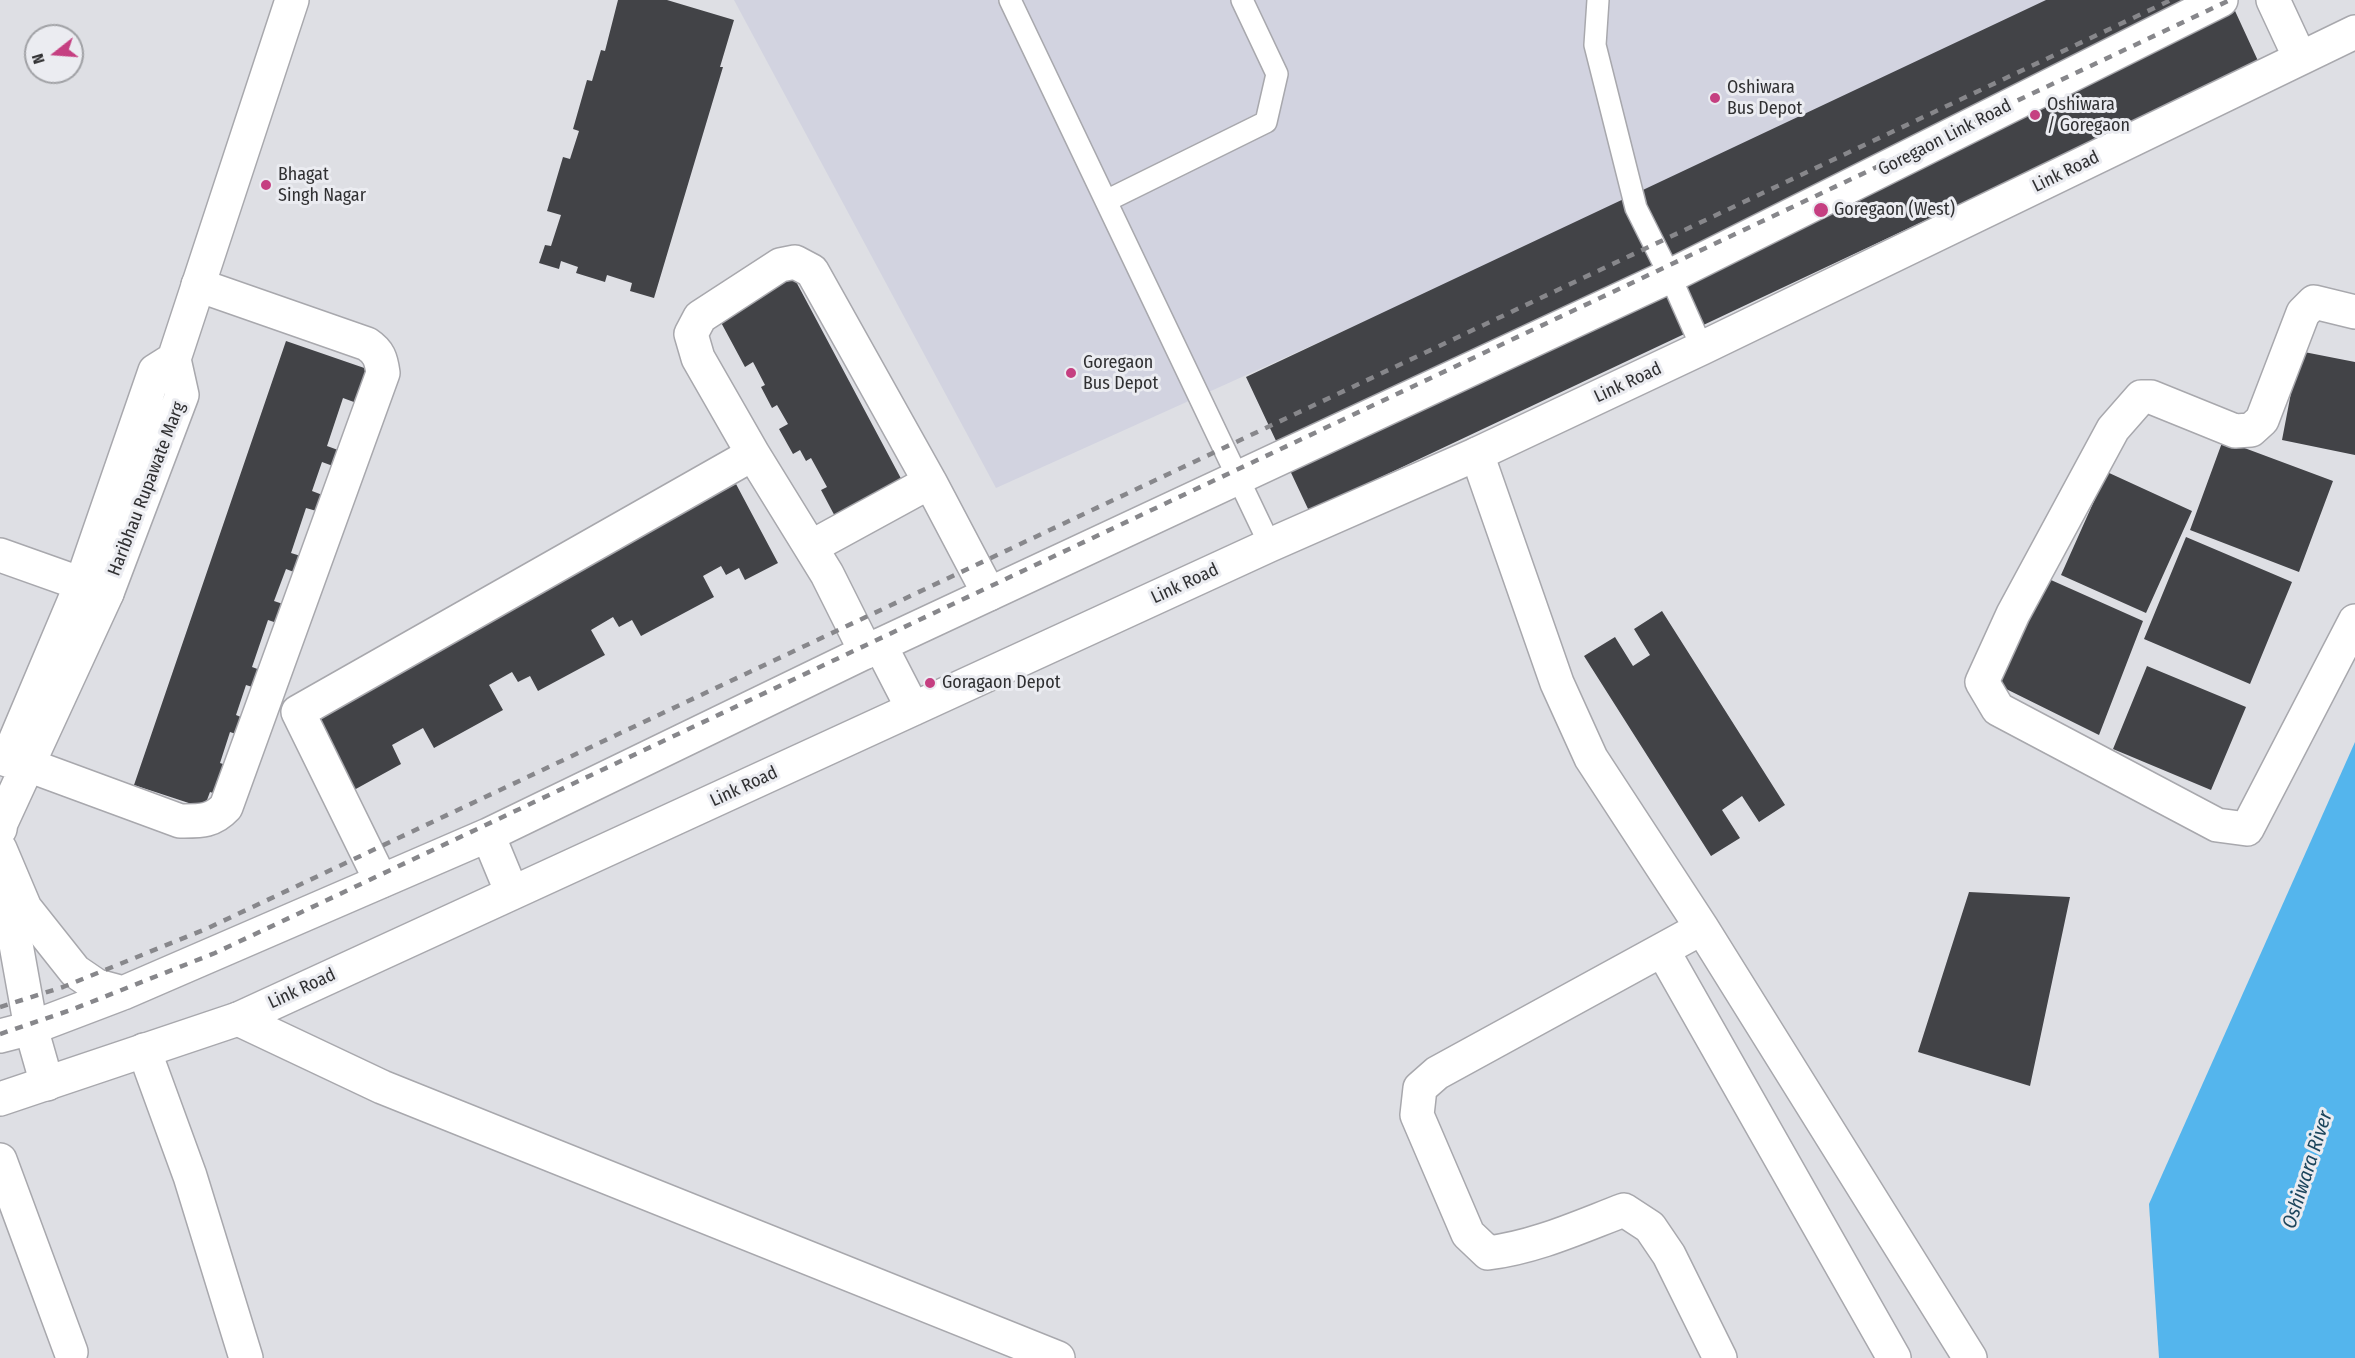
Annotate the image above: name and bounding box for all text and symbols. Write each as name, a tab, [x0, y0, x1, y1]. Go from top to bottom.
north arrow	[24, 24, 84, 84]
text: N	[28, 51, 49, 66]
place label: Oshiwara Bus Depot	[1727, 77, 1802, 119]
marker: Oshiwara Bus Depot	[1708, 91, 1722, 105]
place label: Oshiwara / Goregaon	[2047, 94, 2130, 136]
street label: Goregaon Link Road	[1875, 95, 2015, 181]
marker: Oshiwara / Goregaon	[2028, 108, 2042, 122]
street label: Link Road	[2029, 147, 2103, 197]
place label: Bhagat Singh Nagar	[278, 164, 366, 207]
marker: Bhagat Singh Nagar	[259, 178, 273, 192]
place label: Goregaon (West)	[1834, 199, 1955, 221]
marker: Goregaon (West)	[1812, 201, 1830, 219]
place label: Goregaon Bus Depot	[1083, 352, 1158, 394]
street label: Link Road	[1591, 358, 1665, 408]
marker: Goregaon Bus Depot	[1064, 366, 1078, 380]
street label: Haribhau Rupawate Marg	[104, 399, 190, 579]
street label: Link Road	[1148, 559, 1222, 609]
place label: Goragaon Depot	[942, 672, 1061, 694]
marker: Goragaon Depot	[923, 676, 937, 690]
street label: Link Road	[707, 762, 781, 812]
street label: Link Road	[265, 964, 339, 1014]
water label: Oshiwara River	[2278, 1108, 2338, 1232]

